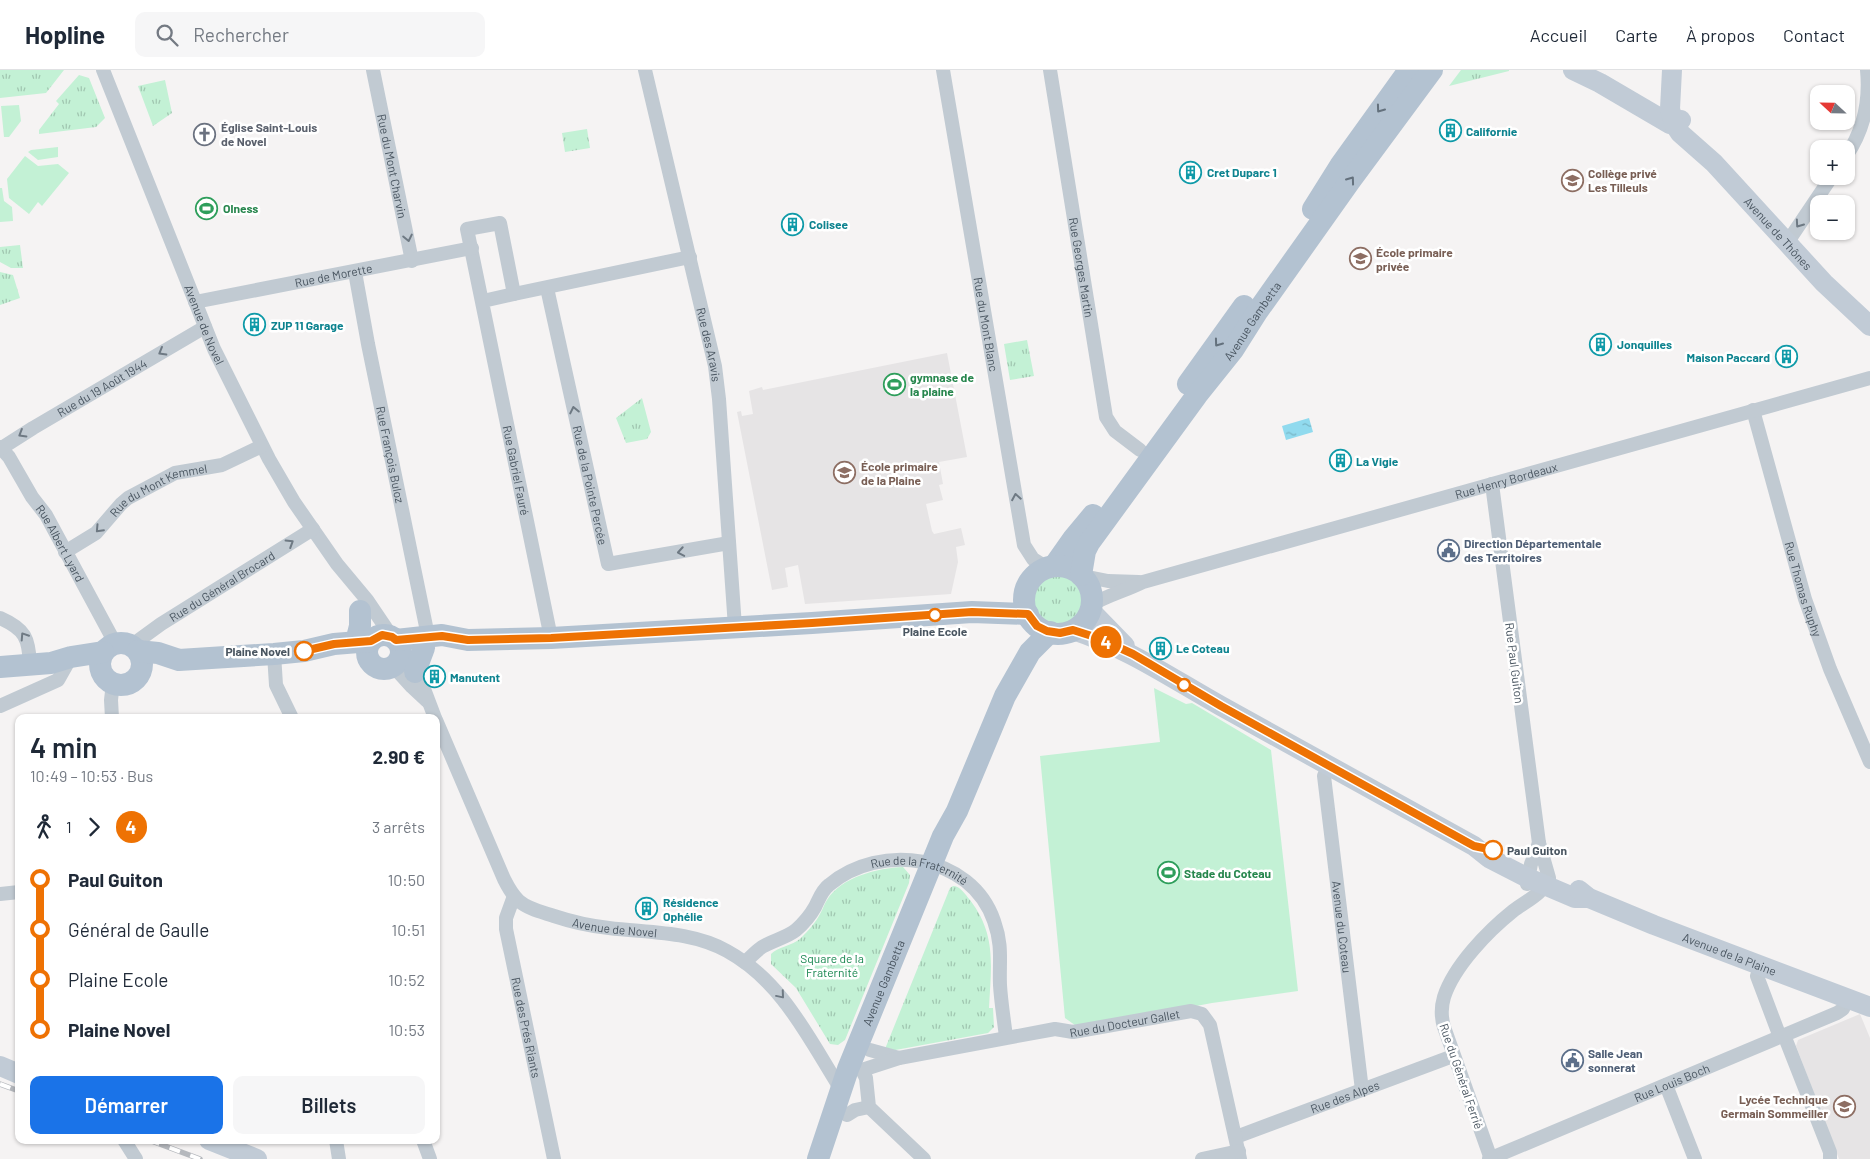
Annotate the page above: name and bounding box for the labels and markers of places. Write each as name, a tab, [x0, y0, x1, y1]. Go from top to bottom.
building icon: Californie	[1438, 119, 1462, 143]
place label: Église Saint-Louis de Novel	[221, 120, 317, 148]
church icon: Église Saint-Louis de Novel	[193, 122, 217, 146]
place label: Californie	[1466, 124, 1518, 138]
building icon: Cret Duparc 1	[1179, 160, 1203, 184]
place label: Cret Duparc 1	[1207, 165, 1277, 179]
place label: Collège privé Les Tilleuls	[1588, 166, 1657, 194]
school or university icon: Collège privé Les Tilleuls	[1560, 168, 1584, 192]
sports icon: Olness	[195, 196, 219, 220]
place label: Olness	[223, 201, 258, 215]
building icon: Colisee	[781, 212, 805, 236]
place label: Colisee	[809, 217, 849, 231]
place label: École primaire privée	[1376, 245, 1453, 273]
school or university icon: École primaire privée	[1348, 247, 1372, 271]
building icon: ZUP 11 Garage	[243, 313, 267, 337]
place label: ZUP 11 Garage	[271, 318, 344, 332]
building icon: Jonquilles	[1589, 332, 1613, 356]
place label: Jonquilles	[1617, 337, 1672, 351]
building icon: Maison Paccard	[1774, 345, 1798, 369]
place label: Maison Paccard	[1687, 350, 1770, 364]
place label: gymnase de la plaine	[910, 370, 974, 398]
sports icon: gymnase de la plaine	[882, 372, 906, 396]
building icon: La Vigie	[1328, 449, 1352, 473]
place label: La Vigie	[1356, 454, 1399, 468]
place label: École primaire de la Plaine	[861, 459, 938, 487]
school or university icon: École primaire de la Plaine	[833, 461, 857, 485]
place label: Direction Départementale des Territoires	[1464, 536, 1602, 564]
public building icon: Direction Départementale des Territoires	[1436, 538, 1460, 562]
marker: Plaine Ecole	[928, 608, 942, 622]
place label: Plaine Ecole	[903, 624, 968, 638]
building icon: Le Coteau	[1148, 636, 1172, 660]
marker: Plaine Novel	[294, 641, 314, 661]
place label: Le Coteau	[1176, 641, 1229, 655]
place label: Plaine Novel	[225, 644, 290, 658]
building icon: Manutent	[422, 665, 446, 689]
place label: Manutent	[450, 670, 501, 684]
unlabelled marker	[1177, 678, 1191, 692]
marker: Paul Guiton	[1483, 840, 1503, 860]
place label: Paul Guiton	[1507, 843, 1567, 857]
sports icon: Stade du Coteau	[1156, 861, 1180, 885]
place label: Stade du Coteau	[1184, 866, 1271, 880]
place label: Résidence Ophélie	[663, 895, 719, 923]
building icon: Résidence Ophélie	[635, 897, 659, 921]
place label: Salle Jean sonnerat	[1588, 1046, 1643, 1074]
public building icon: Salle Jean sonnerat	[1560, 1048, 1584, 1072]
place label: Lycée Technique Germain Sommeiller	[1721, 1092, 1828, 1120]
school or university icon: Lycée Technique Germain Sommeiller	[1832, 1094, 1856, 1118]

